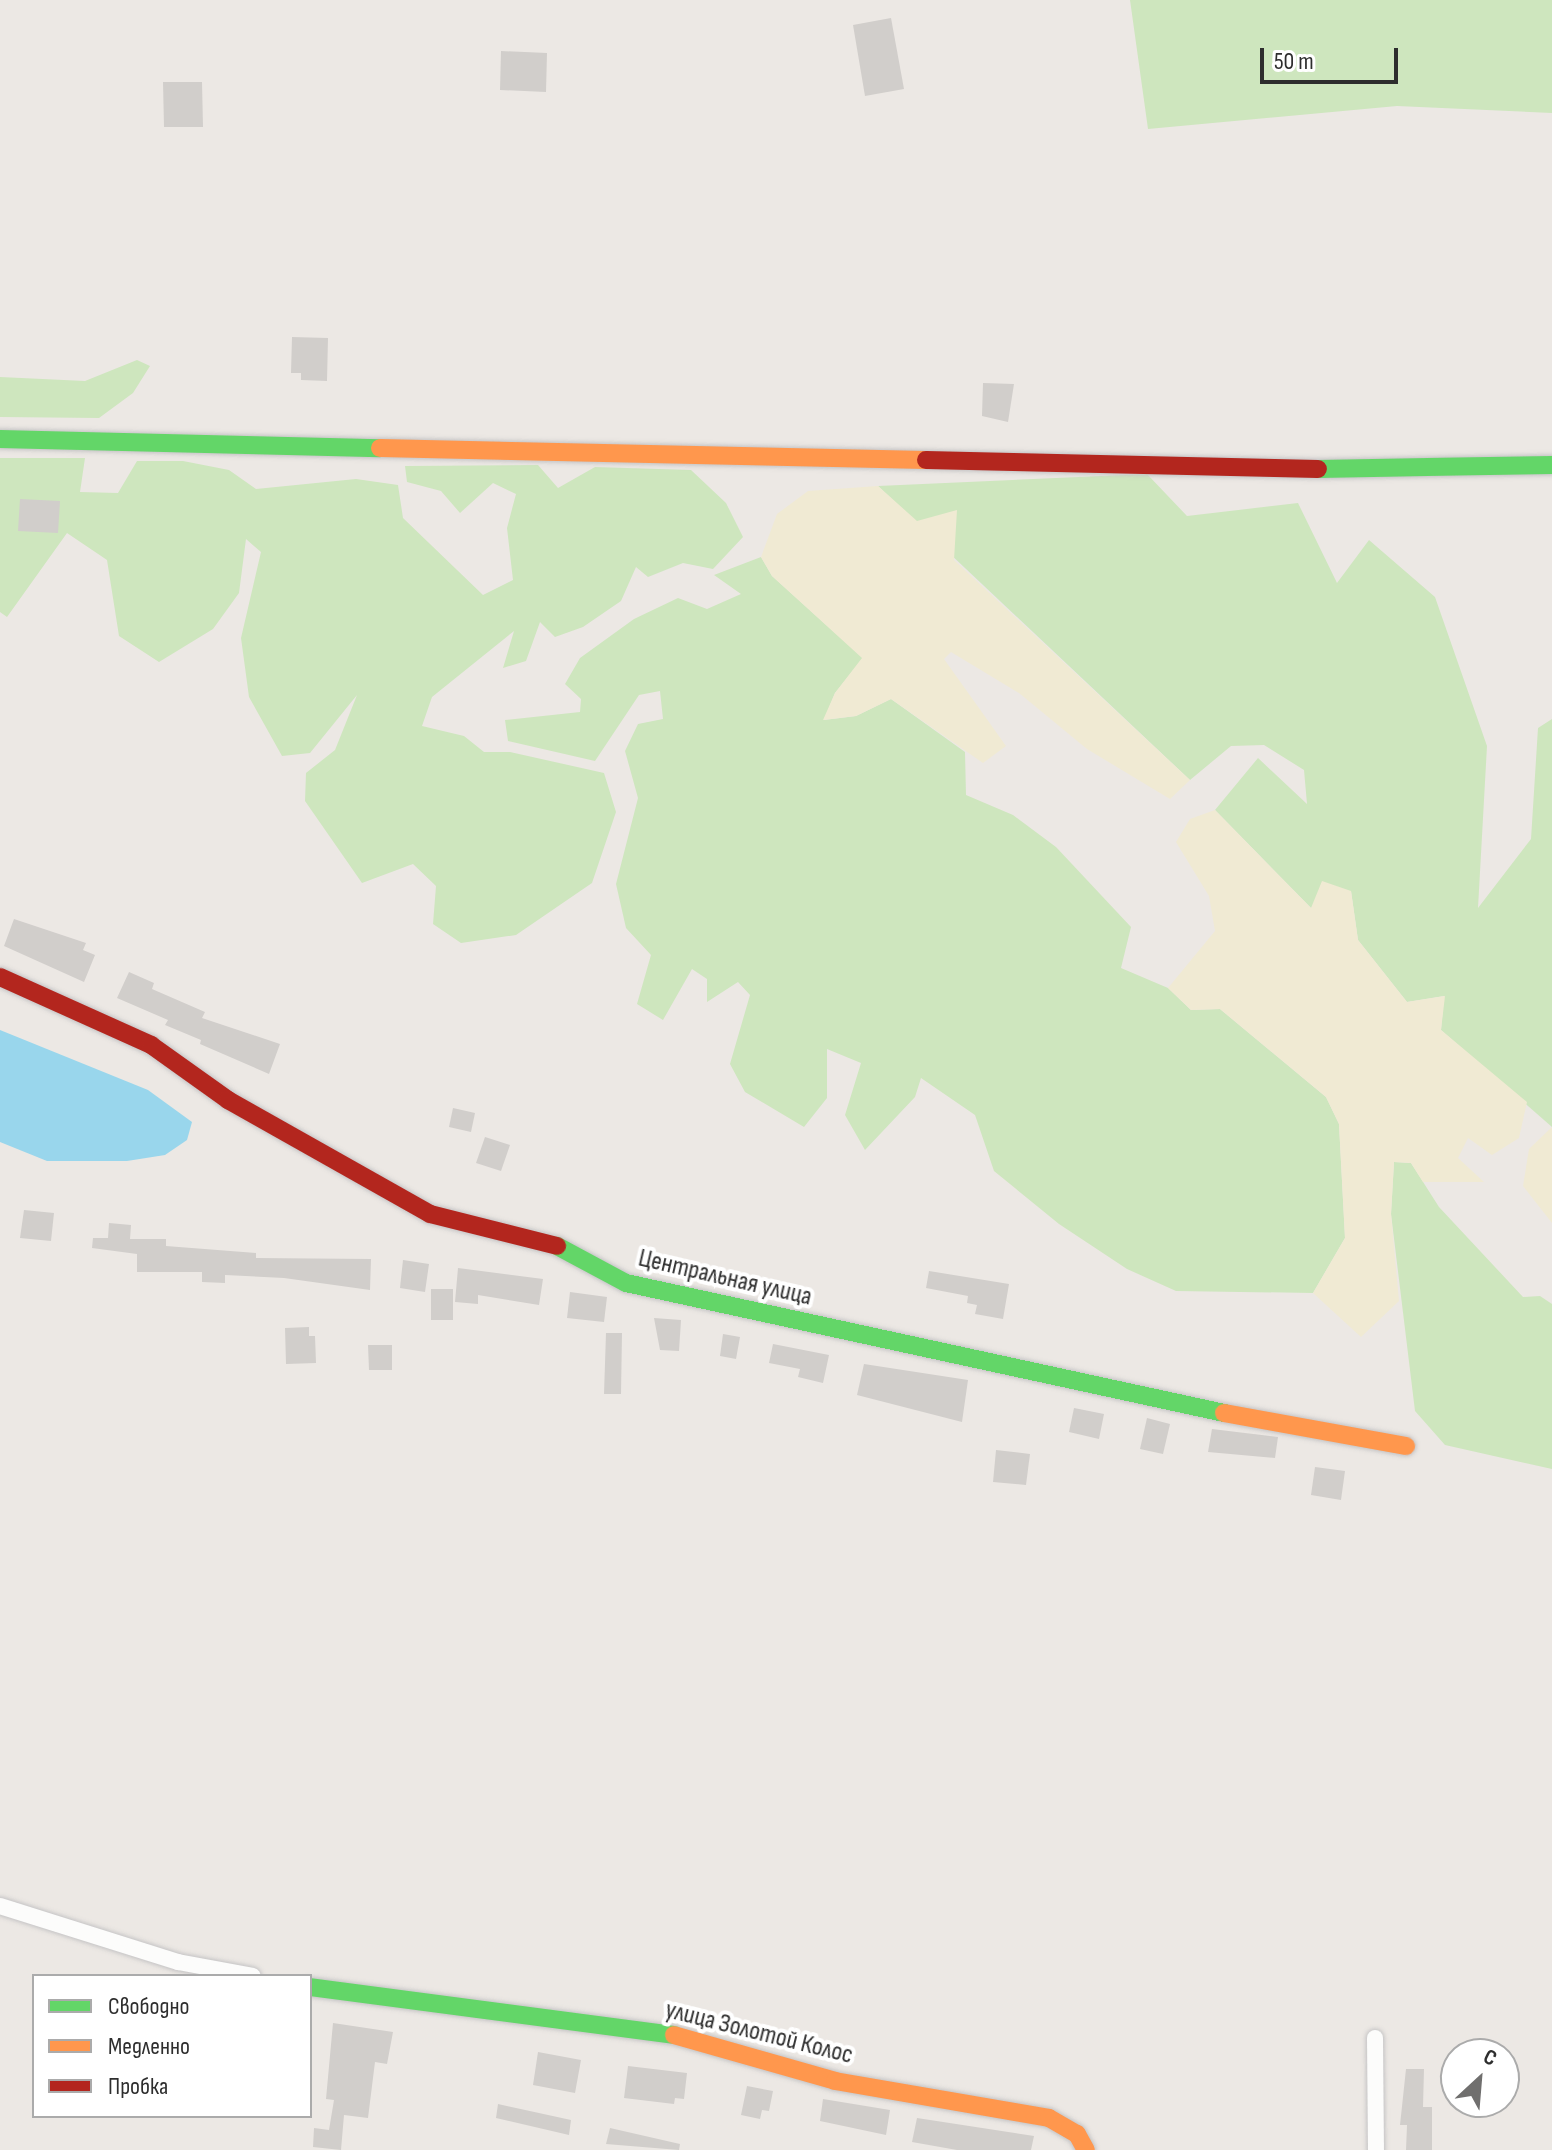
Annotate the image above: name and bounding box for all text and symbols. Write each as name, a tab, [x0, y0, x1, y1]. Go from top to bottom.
scale bar	[1264, 32, 1402, 82]
text: 50 m	[1274, 47, 1314, 76]
street label: Центральная улица	[635, 1243, 815, 1313]
legend	[32, 1974, 312, 2118]
text: Свободно	[108, 1992, 189, 2021]
street label: улица Золотой Колос	[662, 1995, 856, 2071]
text: Медленно	[108, 2032, 190, 2061]
north arrow	[1440, 2038, 1520, 2118]
text: С	[1479, 2043, 1501, 2072]
text: Пробка	[108, 2072, 168, 2101]

